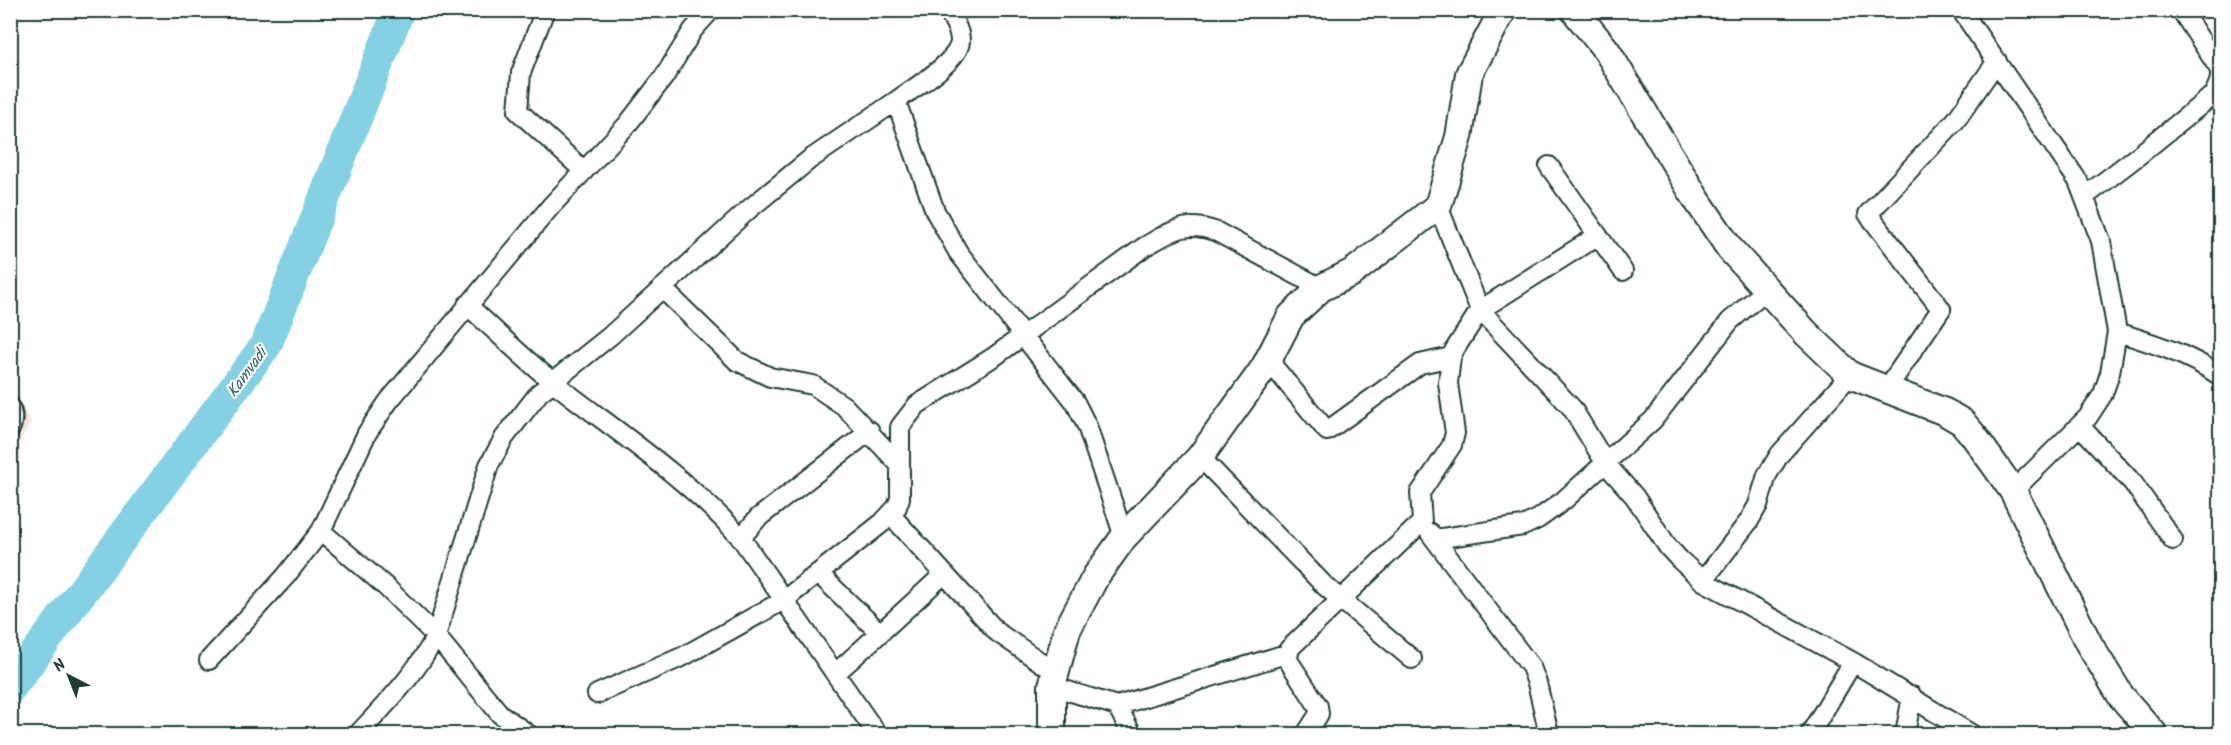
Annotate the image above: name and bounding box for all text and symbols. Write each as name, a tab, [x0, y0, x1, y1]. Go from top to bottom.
water label: Kamvadi	[221, 340, 276, 403]
north arrow	[39, 646, 99, 706]
text: N	[48, 653, 72, 679]

